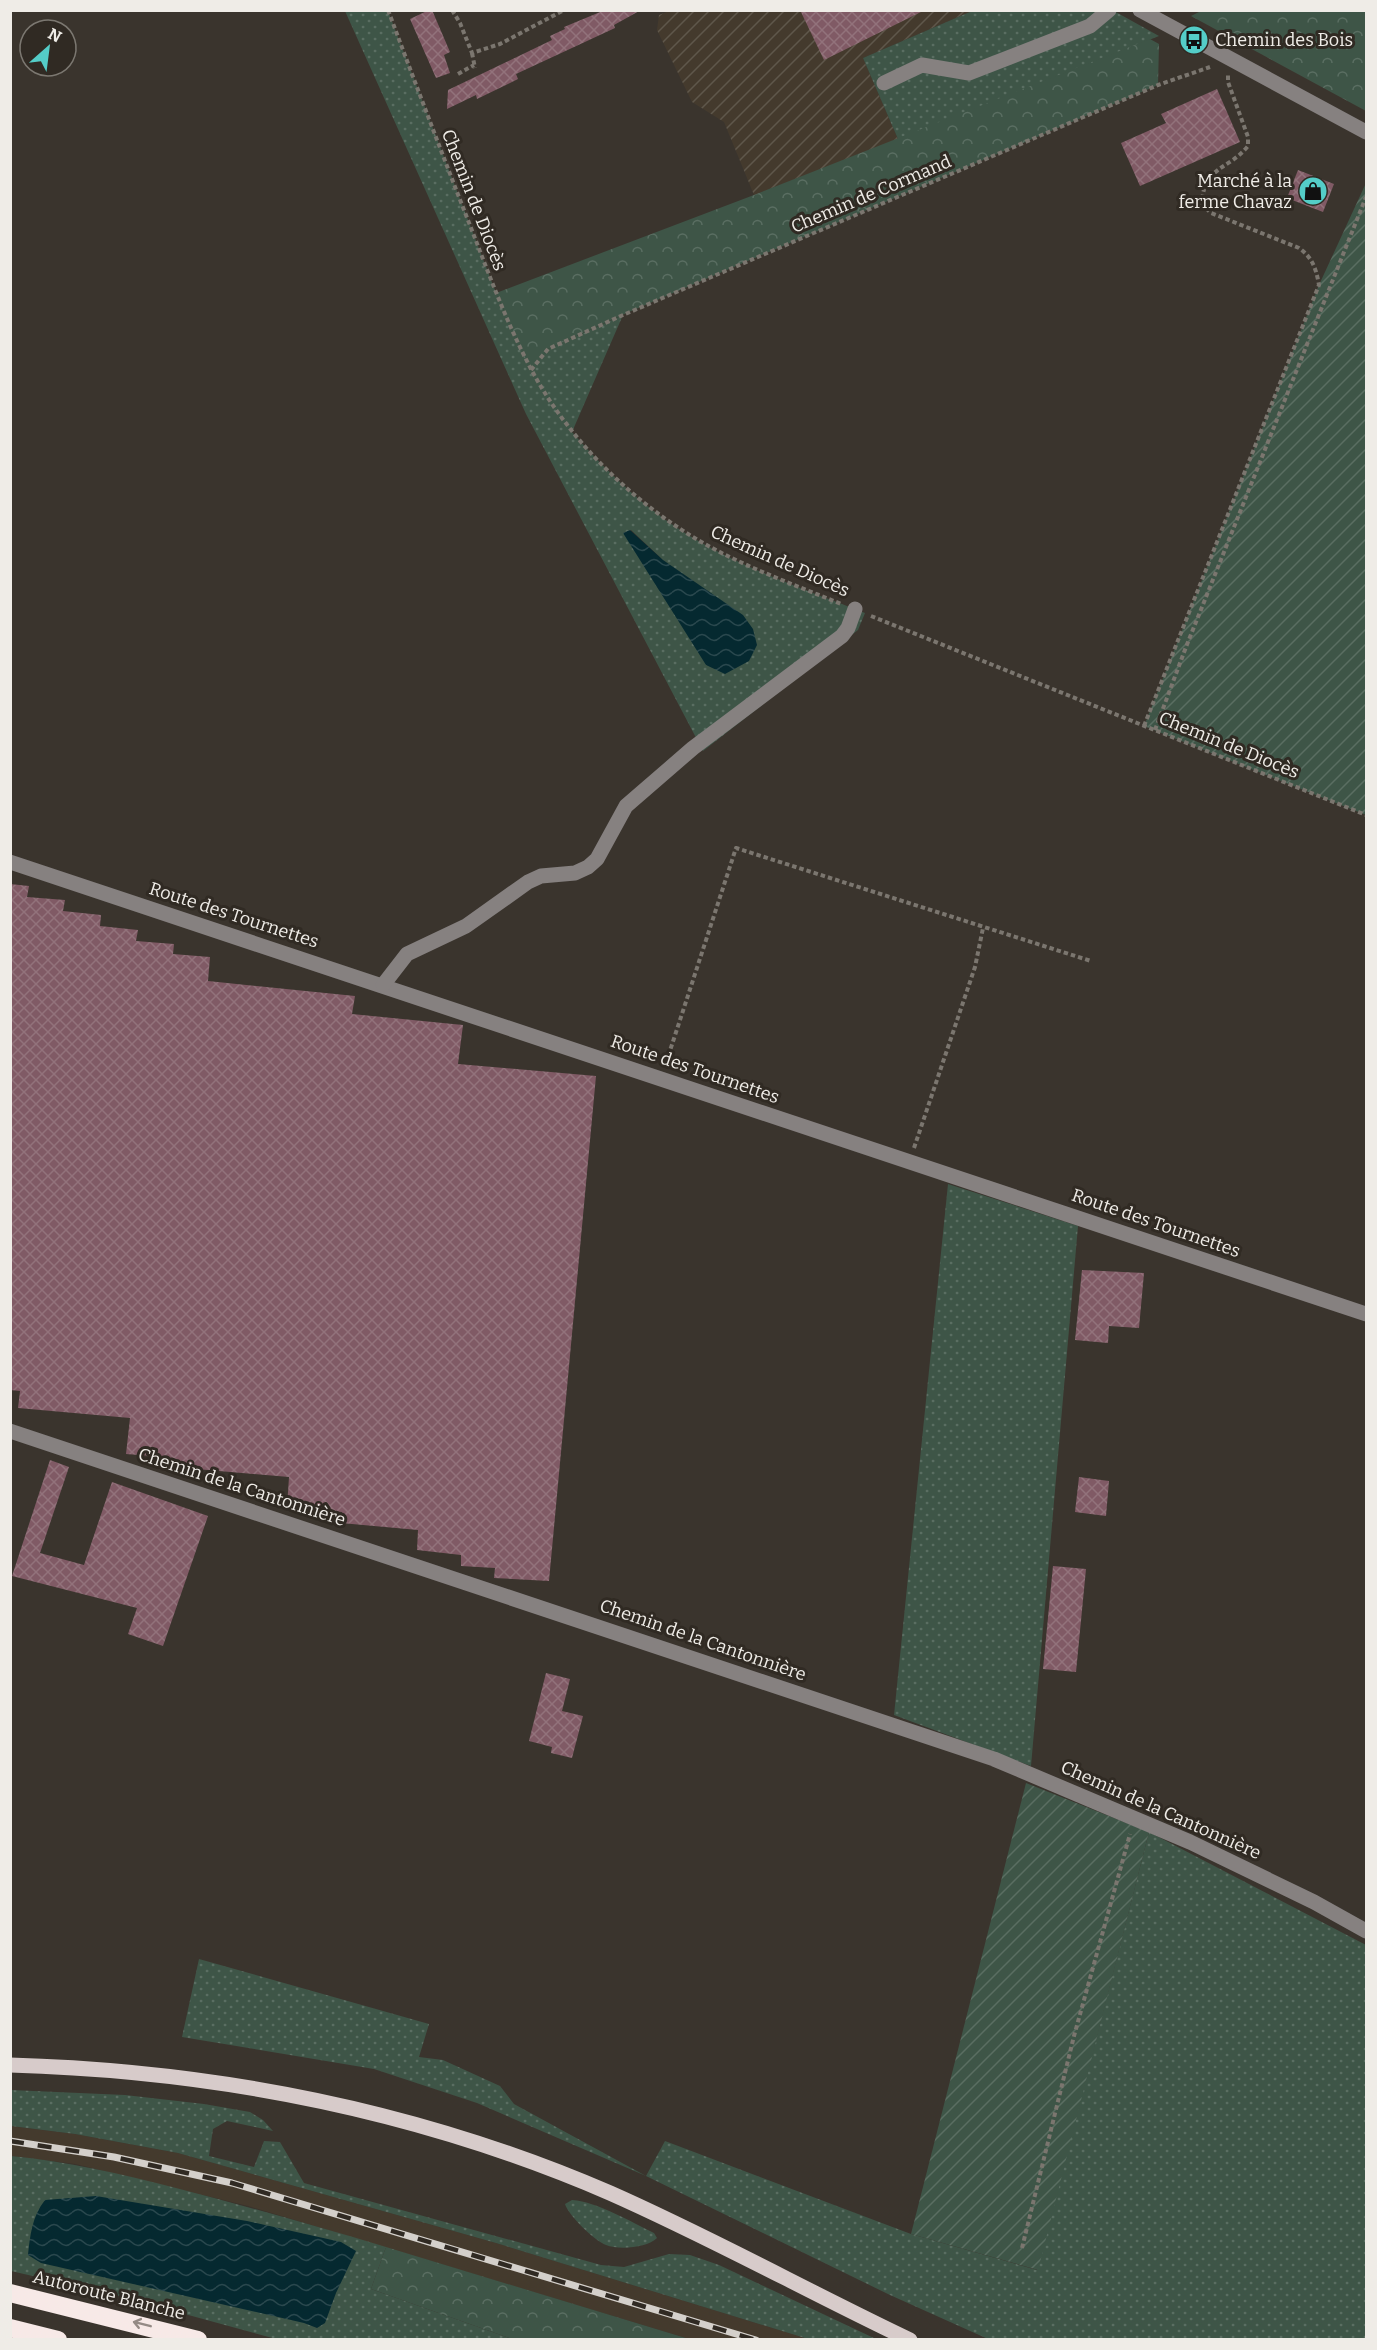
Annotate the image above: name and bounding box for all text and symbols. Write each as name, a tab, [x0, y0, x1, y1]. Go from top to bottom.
north arrow	[18, 18, 78, 78]
text: N	[45, 24, 65, 46]
bus stop icon: Chemin des Bois	[1178, 24, 1210, 56]
place label: Chemin des Bois	[1215, 29, 1353, 51]
street label: Chemin de Diocès	[437, 126, 511, 274]
street label: Chemin de Cormand	[788, 150, 955, 238]
place label: Marché à la ferme Chavaz	[1178, 170, 1292, 213]
shop icon: Marché à la ferme Chavaz	[1297, 175, 1329, 207]
street label: Chemin de Diocès	[707, 521, 853, 601]
street label: Chemin de Diocès	[1156, 707, 1302, 783]
street label: Route des Tournettes	[147, 877, 321, 953]
street label: Route des Tournettes	[608, 1030, 782, 1108]
street label: Route des Tournettes	[1069, 1184, 1243, 1262]
street label: Chemin de la Cantonnière	[136, 1443, 348, 1531]
street label: Chemin de la Cantonnière	[597, 1594, 809, 1686]
street label: Chemin de la Cantonnière	[1058, 1756, 1264, 1864]
street label: Autoroute Blanche	[31, 2265, 187, 2325]
one-way arrow	[132, 2318, 151, 2330]

